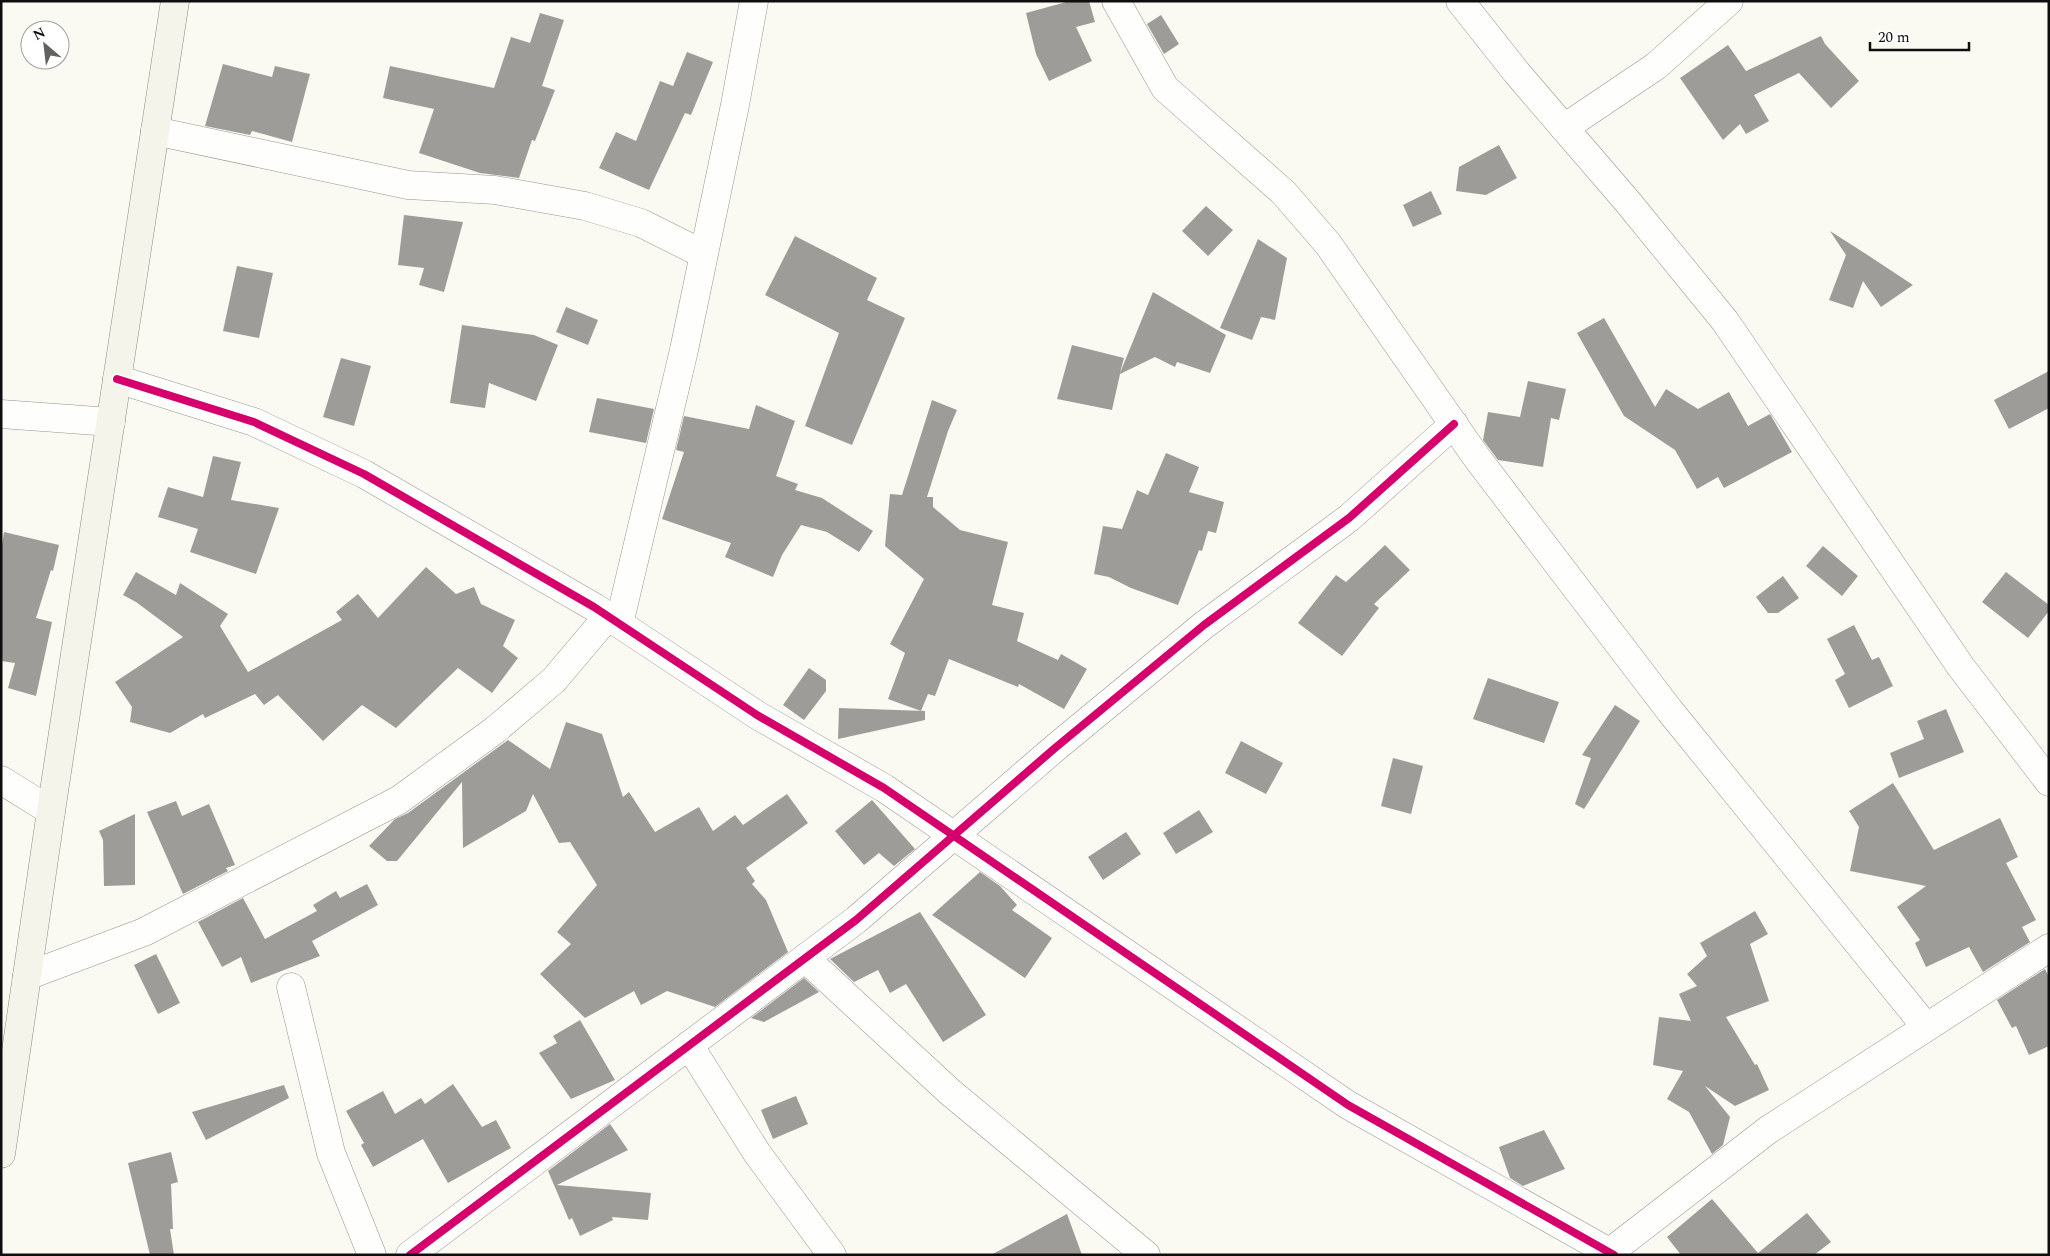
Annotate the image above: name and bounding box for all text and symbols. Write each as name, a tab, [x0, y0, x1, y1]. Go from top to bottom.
north arrow	[20, 20, 70, 70]
scale bar	[1870, 20, 1969, 52]
text: N	[29, 22, 49, 46]
text: 20 m	[1878, 26, 1910, 49]

